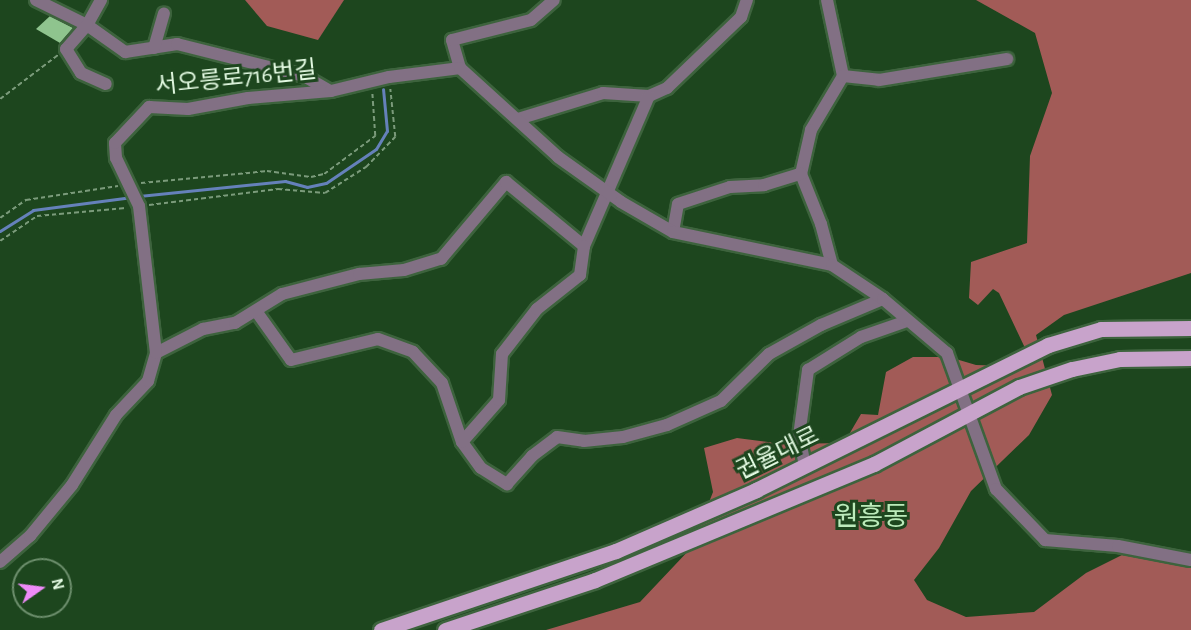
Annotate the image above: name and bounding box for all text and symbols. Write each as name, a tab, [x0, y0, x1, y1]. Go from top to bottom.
street label: 서오릉로716번길	[154, 56, 318, 102]
street label: 권율대로	[732, 422, 824, 486]
district label: 원흥동	[834, 501, 908, 533]
north arrow	[12, 558, 72, 618]
text: N	[48, 577, 67, 591]

